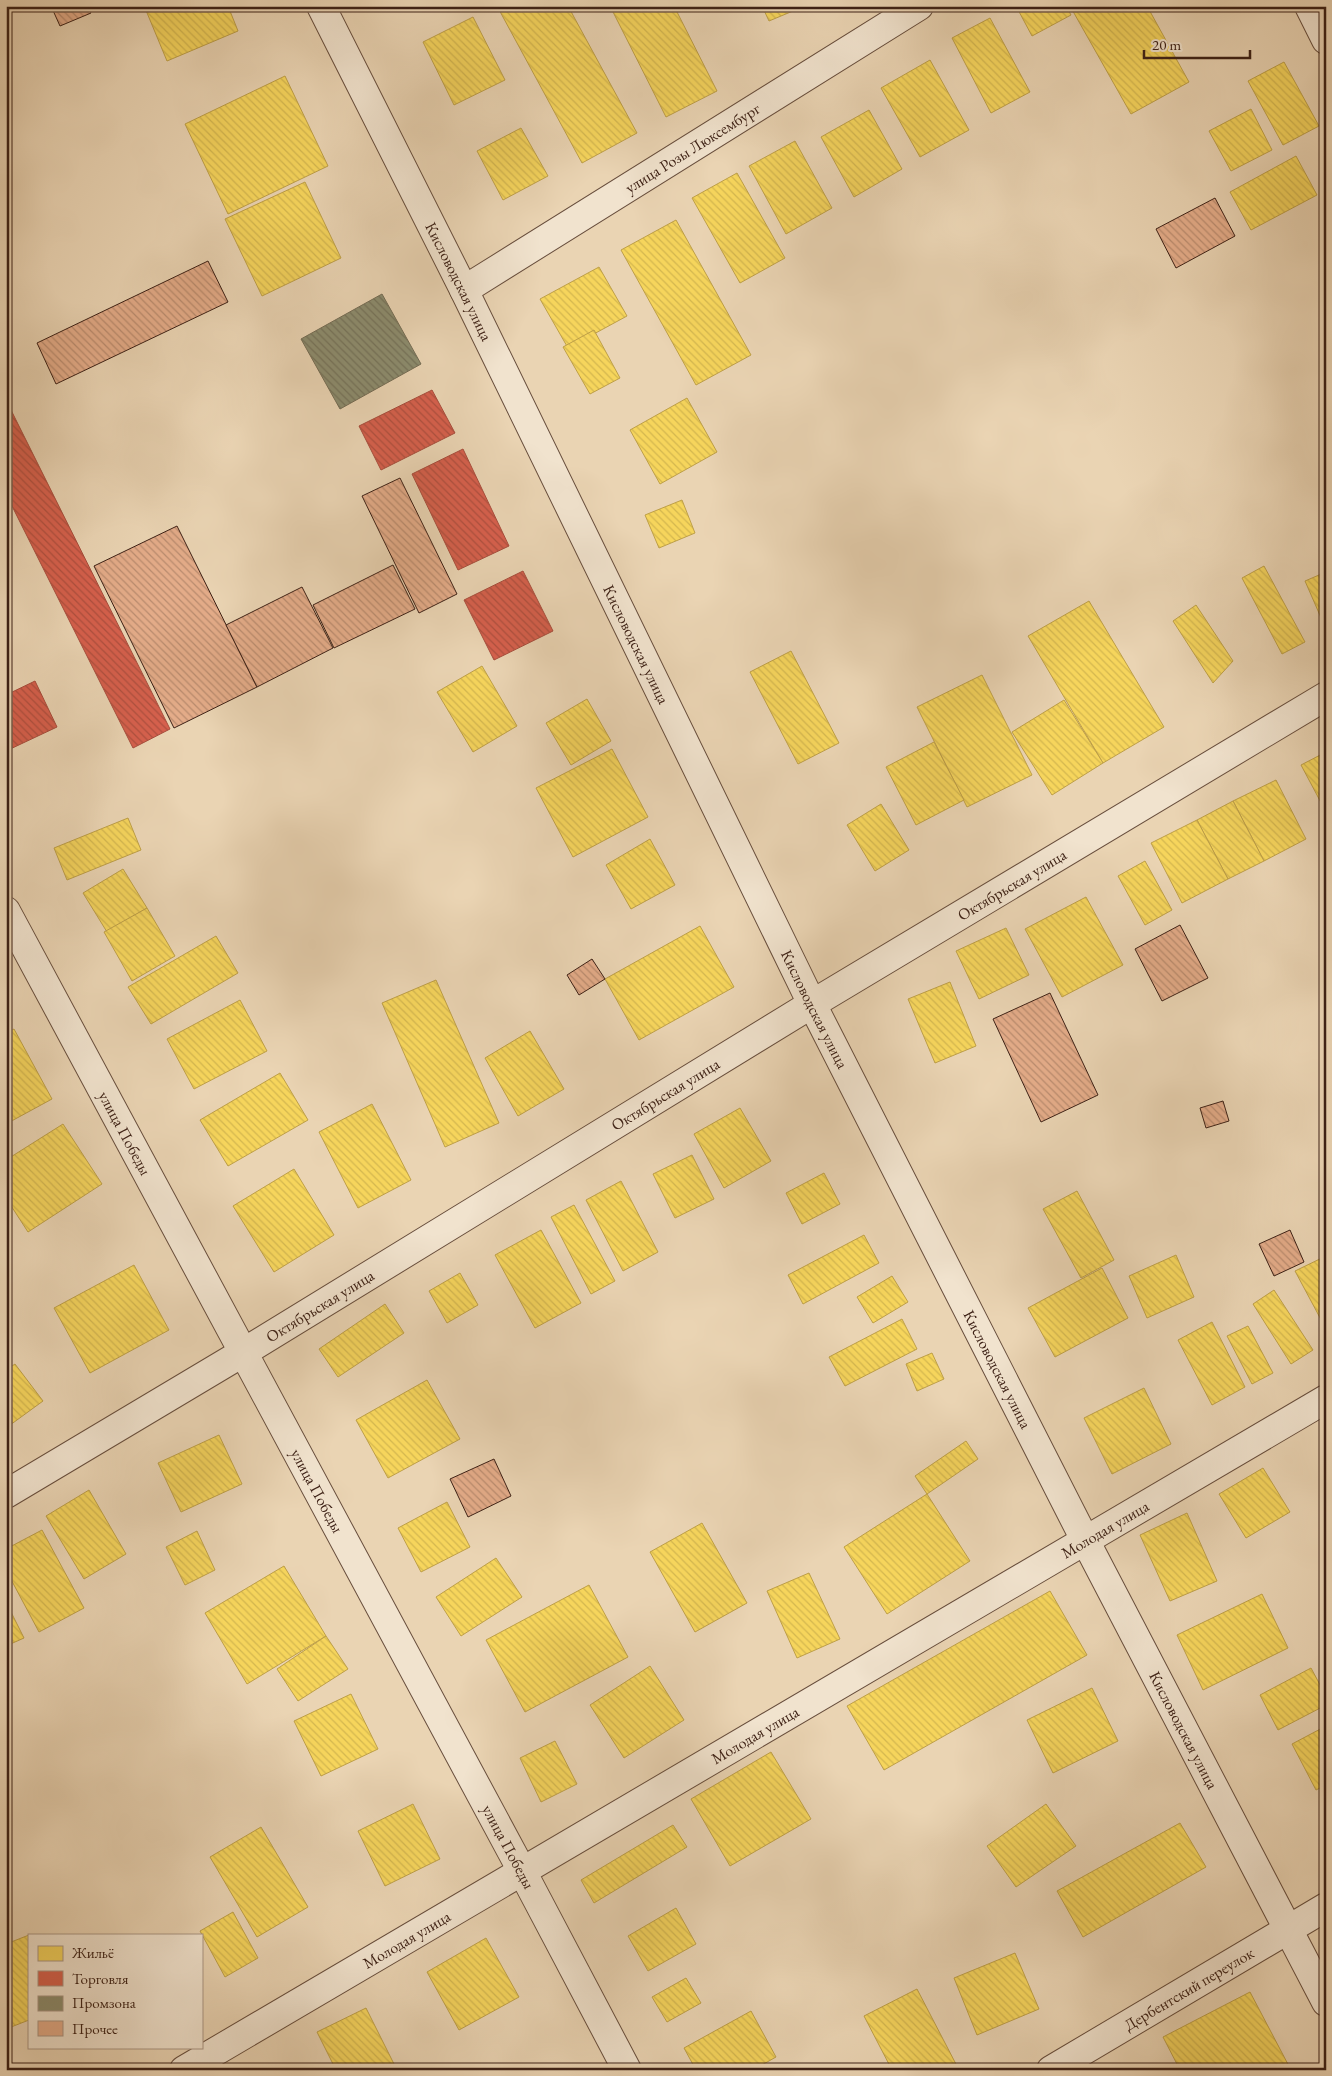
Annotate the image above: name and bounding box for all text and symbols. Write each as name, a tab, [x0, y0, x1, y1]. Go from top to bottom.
scale bar	[1144, 28, 1251, 60]
text: 20 m	[1152, 35, 1181, 54]
street label: улица Розы Люксембург	[621, 97, 764, 198]
street label: Кисловодская улица	[421, 218, 498, 345]
street label: Кисловодская улица	[599, 581, 675, 708]
street label: Октябрьская улица	[953, 843, 1070, 925]
street label: Кисловодская улица	[777, 946, 854, 1072]
street label: Октябрьская улица	[607, 1052, 724, 1135]
street label: улица Победы	[94, 1087, 157, 1179]
street label: Октябрьская улица	[262, 1264, 378, 1347]
street label: Кисловодская улица	[959, 1306, 1037, 1432]
street label: улица Победы	[286, 1445, 349, 1537]
street label: Молодая улица	[1057, 1495, 1153, 1563]
street label: Кисловодская улица	[1145, 1667, 1224, 1793]
street label: Молодая улица	[707, 1700, 803, 1769]
street label: улица Победы	[478, 1801, 540, 1892]
street label: Молодая улица	[359, 1905, 455, 1973]
legend	[28, 1934, 202, 2048]
street label: Дербентский переулок	[1120, 1942, 1258, 2035]
text: Жильё	[71, 1943, 114, 1962]
text: Торговля	[72, 1969, 129, 1988]
text: Промзона	[72, 1993, 136, 2012]
text: Прочее	[72, 2019, 118, 2038]

